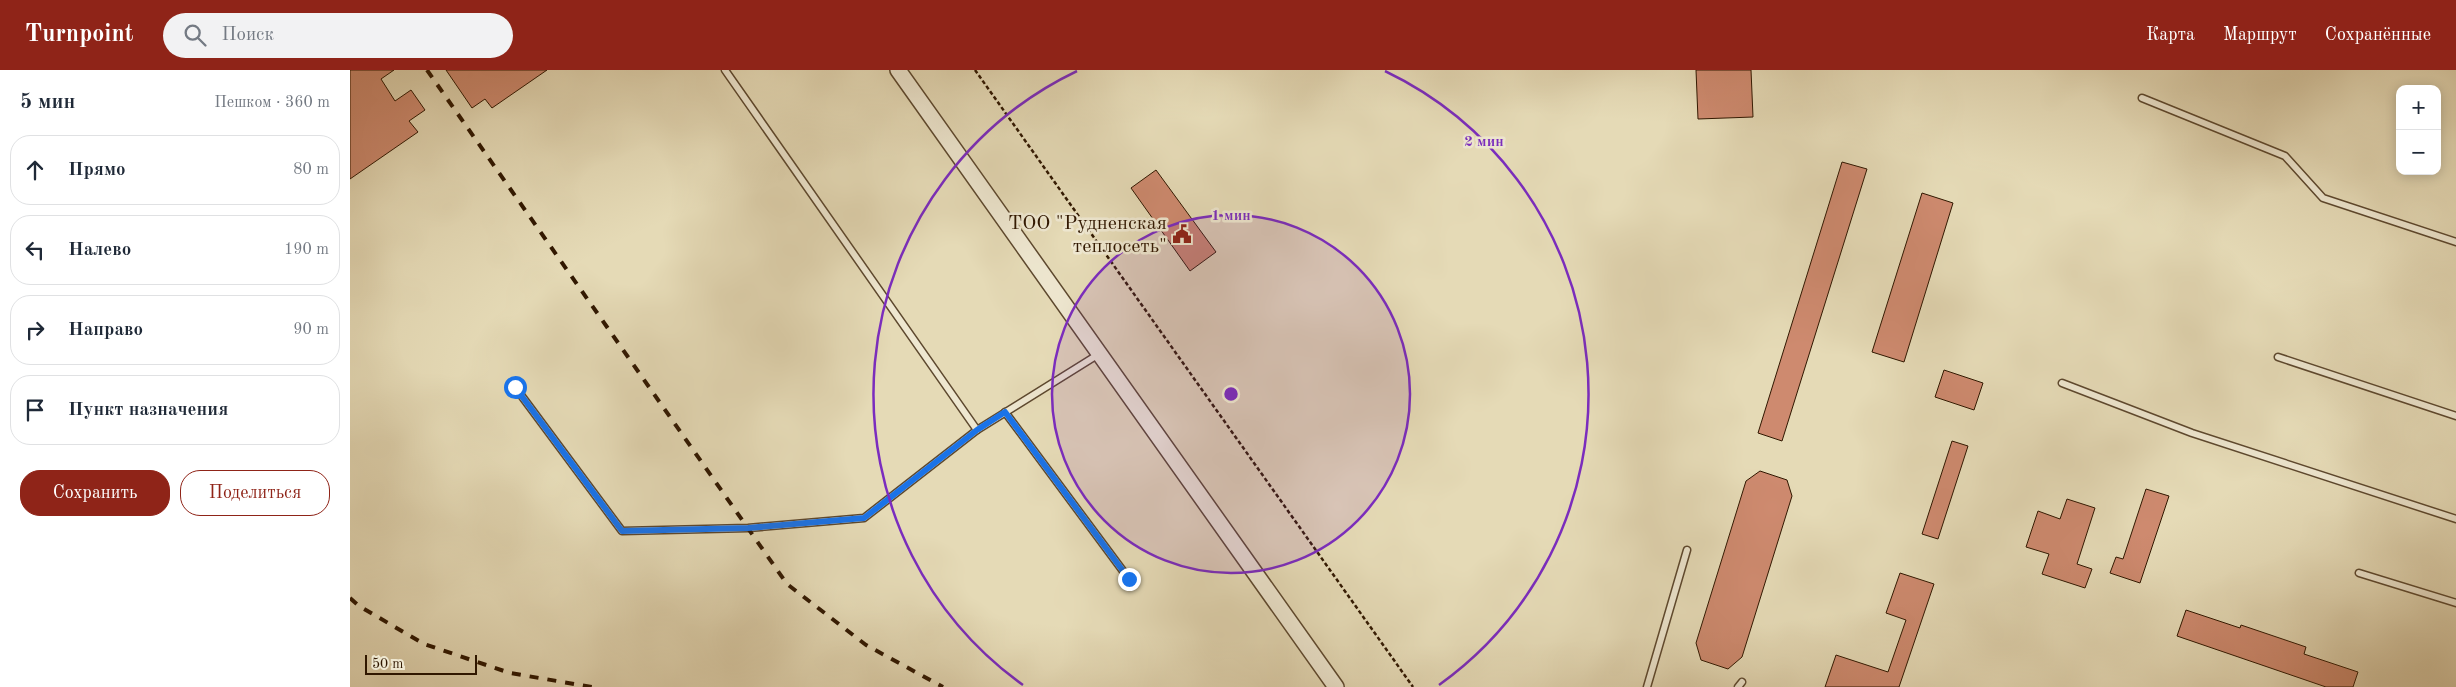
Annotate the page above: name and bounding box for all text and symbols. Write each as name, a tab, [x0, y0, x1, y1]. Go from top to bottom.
search box	[163, 13, 513, 58]
icon: search	[181, 21, 209, 49]
text: Turnpoint	[25, 23, 133, 47]
text: Поиск	[221, 26, 274, 45]
text: Карта	[2146, 26, 2195, 44]
text: Маршрут	[2223, 26, 2297, 44]
text: Сохранённые	[2325, 26, 2431, 44]
map controls	[2396, 85, 2441, 175]
button: +	[2396, 85, 2441, 130]
text: 5 мин	[20, 92, 75, 113]
text: Пешком · 360 m	[214, 95, 330, 111]
button: −	[2396, 130, 2441, 175]
text: 2 мин	[1464, 135, 1504, 150]
icon: ahead	[21, 156, 49, 184]
text: Прямо	[68, 161, 126, 180]
text: 80 m	[293, 162, 329, 178]
text: 1 мин	[1211, 209, 1251, 224]
place label: ТОО "Рудненская теплосеть"	[1008, 214, 1167, 257]
public building icon: ТОО "Рудненская теплосеть"	[1171, 223, 1193, 245]
icon: left	[21, 236, 49, 264]
text: Налево	[68, 241, 131, 260]
text: 190 m	[284, 242, 329, 258]
icon: right	[21, 316, 49, 344]
text: Направо	[68, 321, 143, 340]
text: 90 m	[293, 322, 329, 338]
route start	[504, 376, 527, 399]
centre of rings	[1222, 385, 1240, 403]
icon: arrive	[21, 396, 49, 424]
text: Пункт назначения	[68, 401, 228, 420]
button: Сохранить	[20, 470, 170, 516]
button: Поделиться	[180, 470, 330, 516]
route end	[1118, 568, 1141, 591]
scale bar	[365, 652, 478, 675]
text: 50 m	[372, 657, 403, 671]

